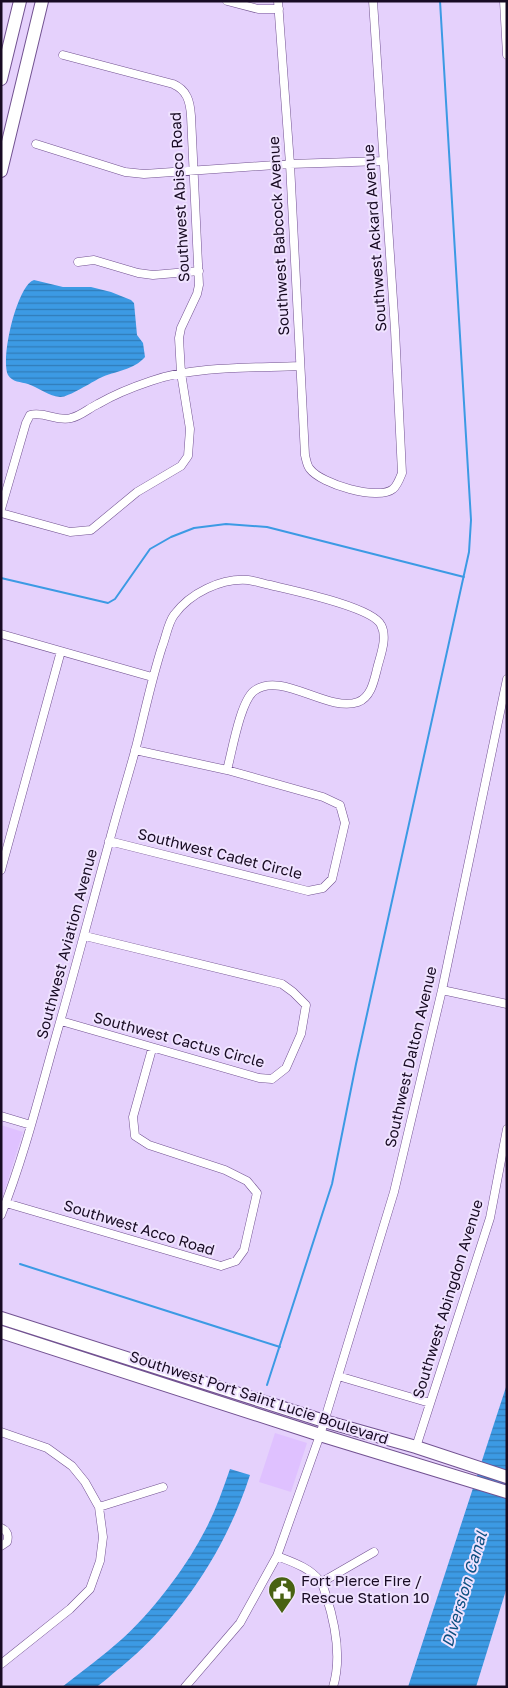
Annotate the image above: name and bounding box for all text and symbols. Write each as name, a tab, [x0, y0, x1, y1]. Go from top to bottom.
street label: Southwest Abisco Road	[166, 112, 192, 282]
street label: Southwest Babcock Avenue	[264, 136, 292, 336]
street label: Southwest Ackard Avenue	[358, 144, 390, 332]
street label: Southwest Cadet Circle	[136, 824, 305, 882]
street label: Southwest Aviation Avenue	[32, 846, 100, 1041]
street label: Southwest Dalton Avenue	[380, 964, 440, 1149]
street label: Southwest Cactus Circle	[92, 1008, 267, 1071]
street label: Southwest Acco Road	[62, 1195, 217, 1259]
street label: Southwest Abingdon Avenue	[408, 1197, 486, 1400]
street label: Southwest Port Saint Lucie Boulevard	[128, 1347, 391, 1448]
water label: Diversion Canal	[437, 1528, 491, 1649]
place label: Fort Pierce Fire / Rescue Station 10	[301, 1571, 430, 1606]
public building icon: Fort Pierce Fire / Rescue Station 10	[267, 1575, 297, 1614]

